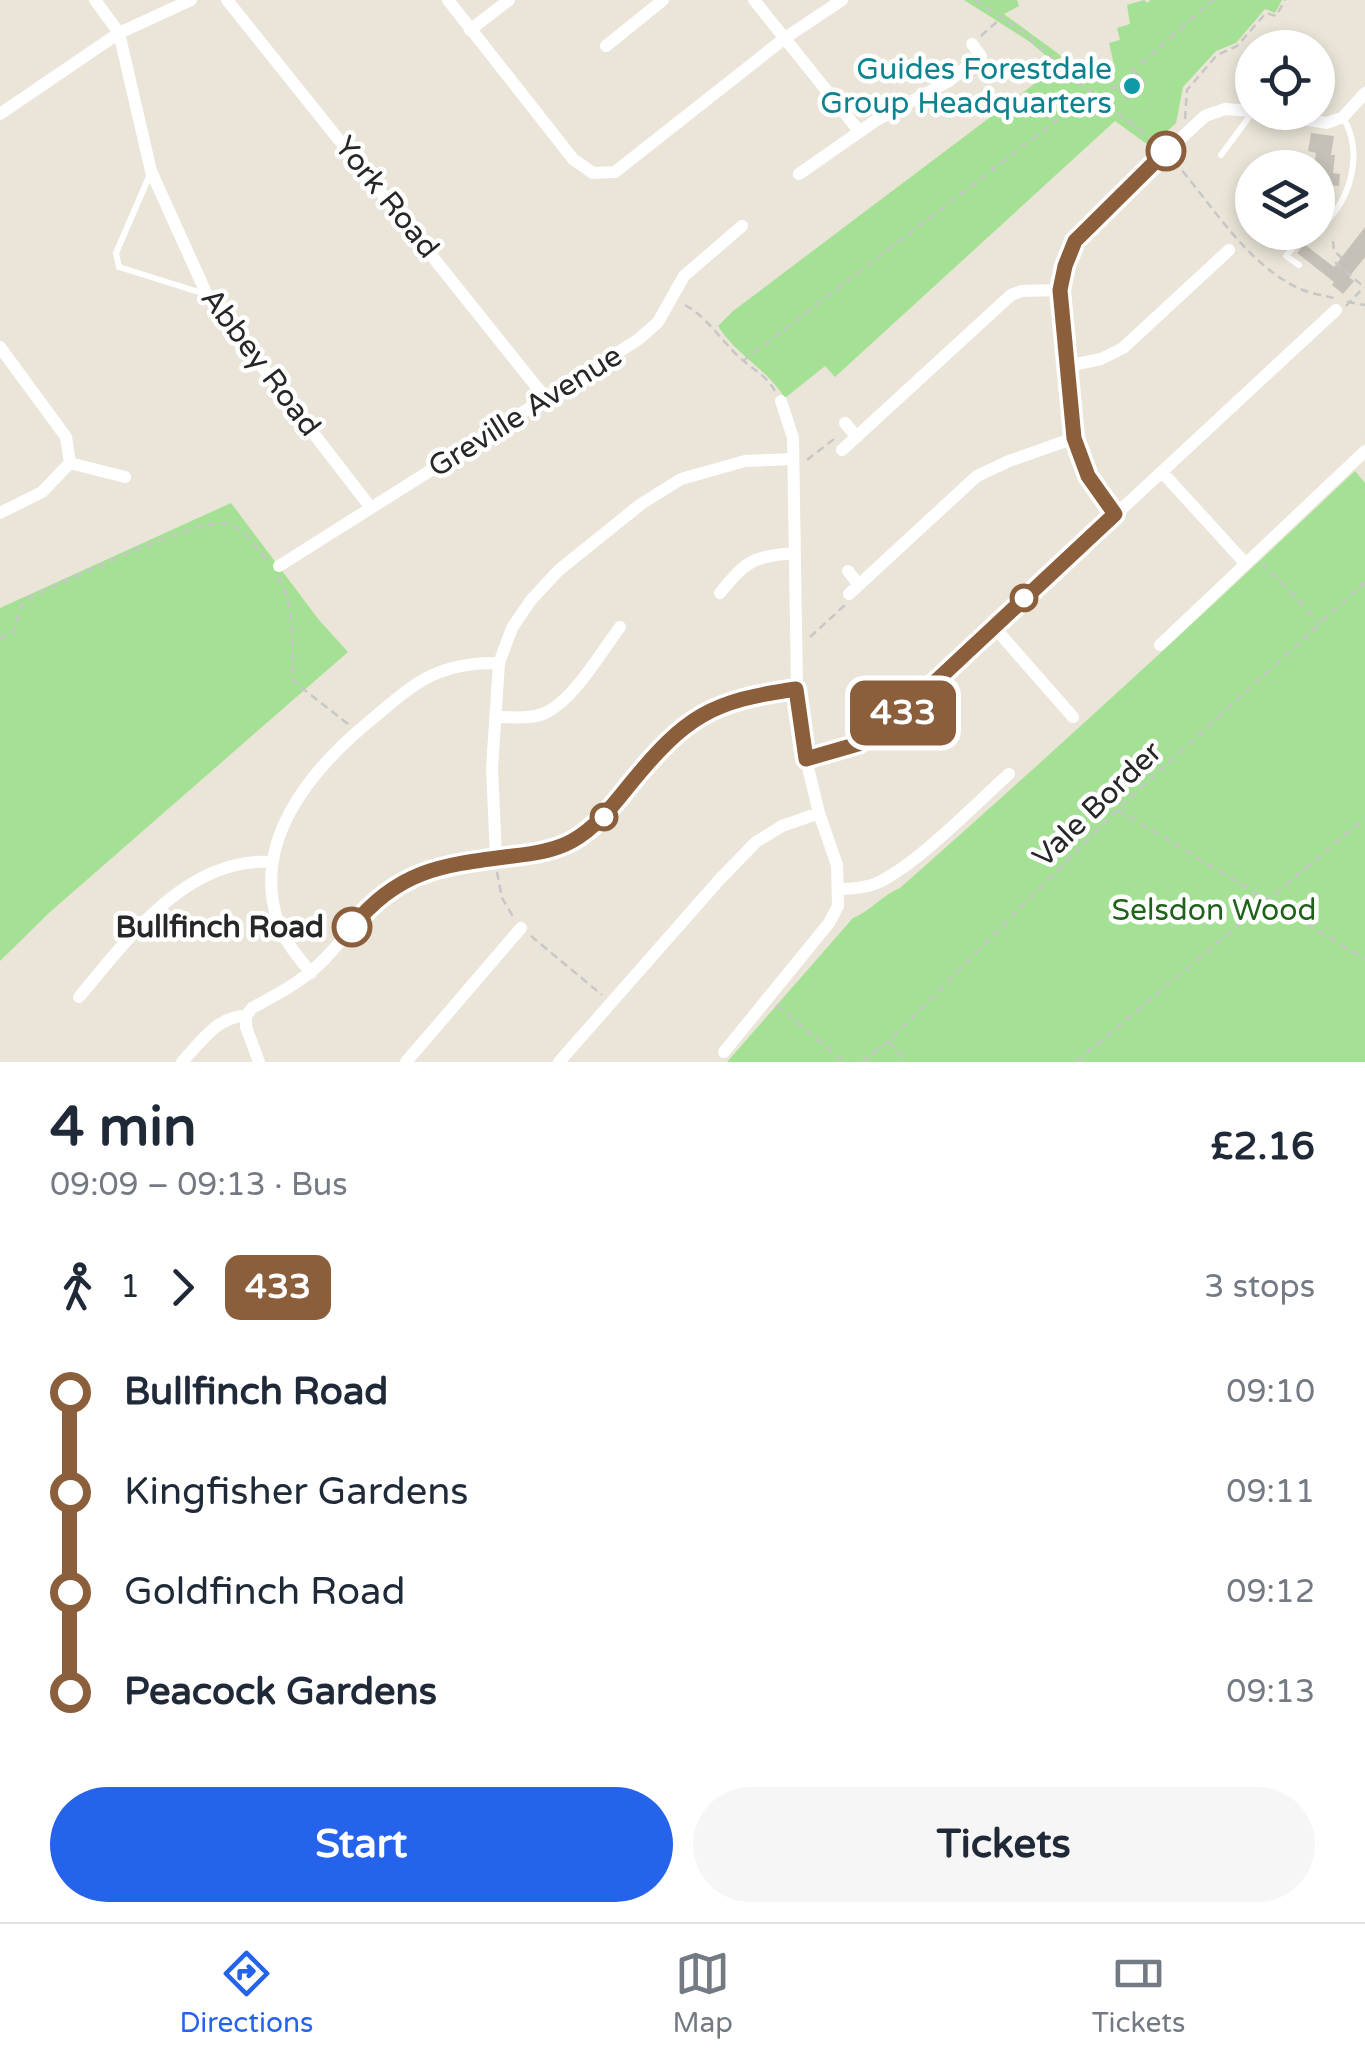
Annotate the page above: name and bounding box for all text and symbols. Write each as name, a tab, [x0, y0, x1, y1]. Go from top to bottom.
map controls	[1235, 30, 1335, 250]
button: locate	[1235, 30, 1335, 130]
place label: Guides Forestdale Group Headquarters	[820, 51, 1112, 122]
marker: Guides Forestdale Group Headquarters	[1121, 75, 1143, 97]
street label: York Road	[326, 129, 447, 266]
unlabelled marker	[1147, 132, 1185, 170]
button: layers	[1235, 150, 1335, 250]
street label: Abbey Road	[193, 281, 328, 444]
street label: Greville Avenue	[422, 337, 629, 486]
unlabelled marker	[1011, 585, 1037, 611]
line badge: 433	[846, 680, 960, 746]
text: 433	[870, 692, 936, 734]
street label: Vale Border	[1025, 733, 1170, 875]
unlabelled marker	[591, 804, 617, 830]
park label: Selsdon Wood	[1112, 892, 1316, 929]
marker: Bullfinch Road	[333, 908, 371, 946]
place label: Bullfinch Road	[115, 909, 324, 946]
text: 4 min	[50, 1095, 197, 1161]
text: £2.16	[1211, 1124, 1315, 1170]
text: 09:09 – 09:13 · Bus	[50, 1166, 348, 1204]
icon: walk	[50, 1260, 105, 1315]
icon: forward	[155, 1260, 210, 1315]
text: 433	[245, 1266, 311, 1308]
text: 1	[120, 1268, 140, 1306]
text: 3 stops	[1204, 1268, 1315, 1306]
text: Bullfinch Road	[124, 1369, 388, 1415]
text: 09:10	[1226, 1373, 1315, 1411]
text: Kingfisher Gardens	[124, 1469, 469, 1515]
text: 09:11	[1226, 1473, 1315, 1511]
text: Goldfinch Road	[124, 1569, 405, 1615]
text: 09:12	[1226, 1573, 1315, 1611]
text: Peacock Gardens	[124, 1669, 437, 1715]
text: 09:13	[1226, 1673, 1315, 1711]
button: Start	[50, 1787, 673, 1902]
button: Tickets	[693, 1787, 1315, 1902]
tab: Directions	[179, 1946, 313, 2040]
tab: Map	[672, 1946, 733, 2040]
tab: Tickets	[1092, 1946, 1185, 2040]

